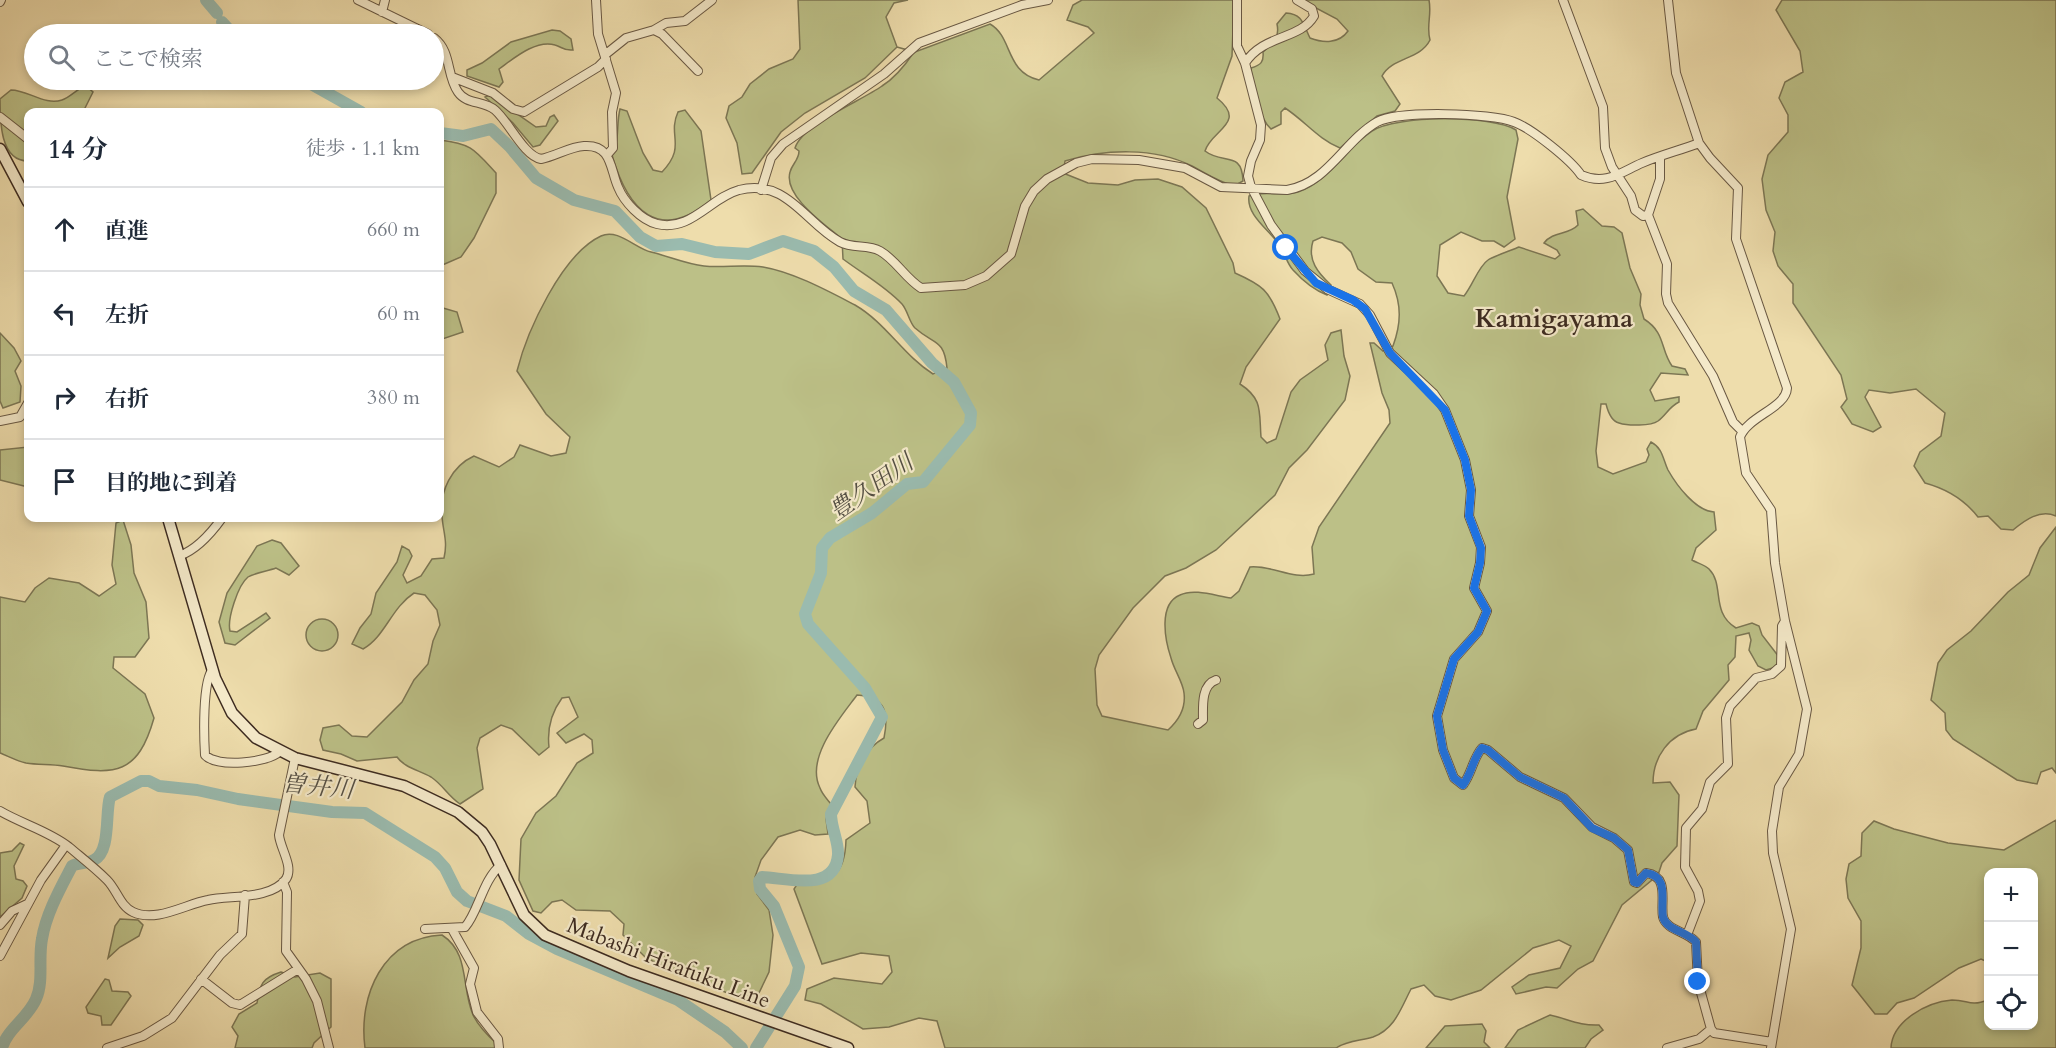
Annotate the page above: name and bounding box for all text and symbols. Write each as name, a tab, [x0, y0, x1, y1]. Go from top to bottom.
search box	[24, 24, 444, 90]
icon: search	[45, 41, 78, 74]
text: ここで検索	[93, 44, 203, 74]
text: 14 分	[48, 132, 108, 167]
text: 徒歩 · 1.1 km	[306, 135, 420, 162]
icon: ahead	[48, 213, 81, 246]
text: 直進	[105, 216, 149, 246]
text: 660 m	[367, 216, 420, 243]
route start	[1272, 234, 1298, 260]
icon: left	[48, 297, 81, 330]
text: 左折	[105, 300, 149, 330]
text: 60 m	[377, 300, 420, 327]
district label: Kamigayama	[1475, 301, 1633, 336]
icon: right	[48, 381, 81, 414]
text: 右折	[105, 384, 149, 414]
text: 380 m	[367, 384, 420, 411]
water label: 豊久田川	[823, 445, 923, 528]
icon: arrive	[48, 465, 81, 498]
text: 目的地に到着	[105, 468, 237, 498]
water label: 曽井川	[280, 766, 358, 807]
map controls	[1984, 868, 2038, 1030]
button: +	[1984, 868, 2038, 922]
street label: Mabashi Hirafuku Line	[563, 910, 775, 1016]
button: −	[1984, 922, 2038, 976]
route end	[1684, 968, 1710, 994]
button: locate	[1984, 976, 2038, 1030]

